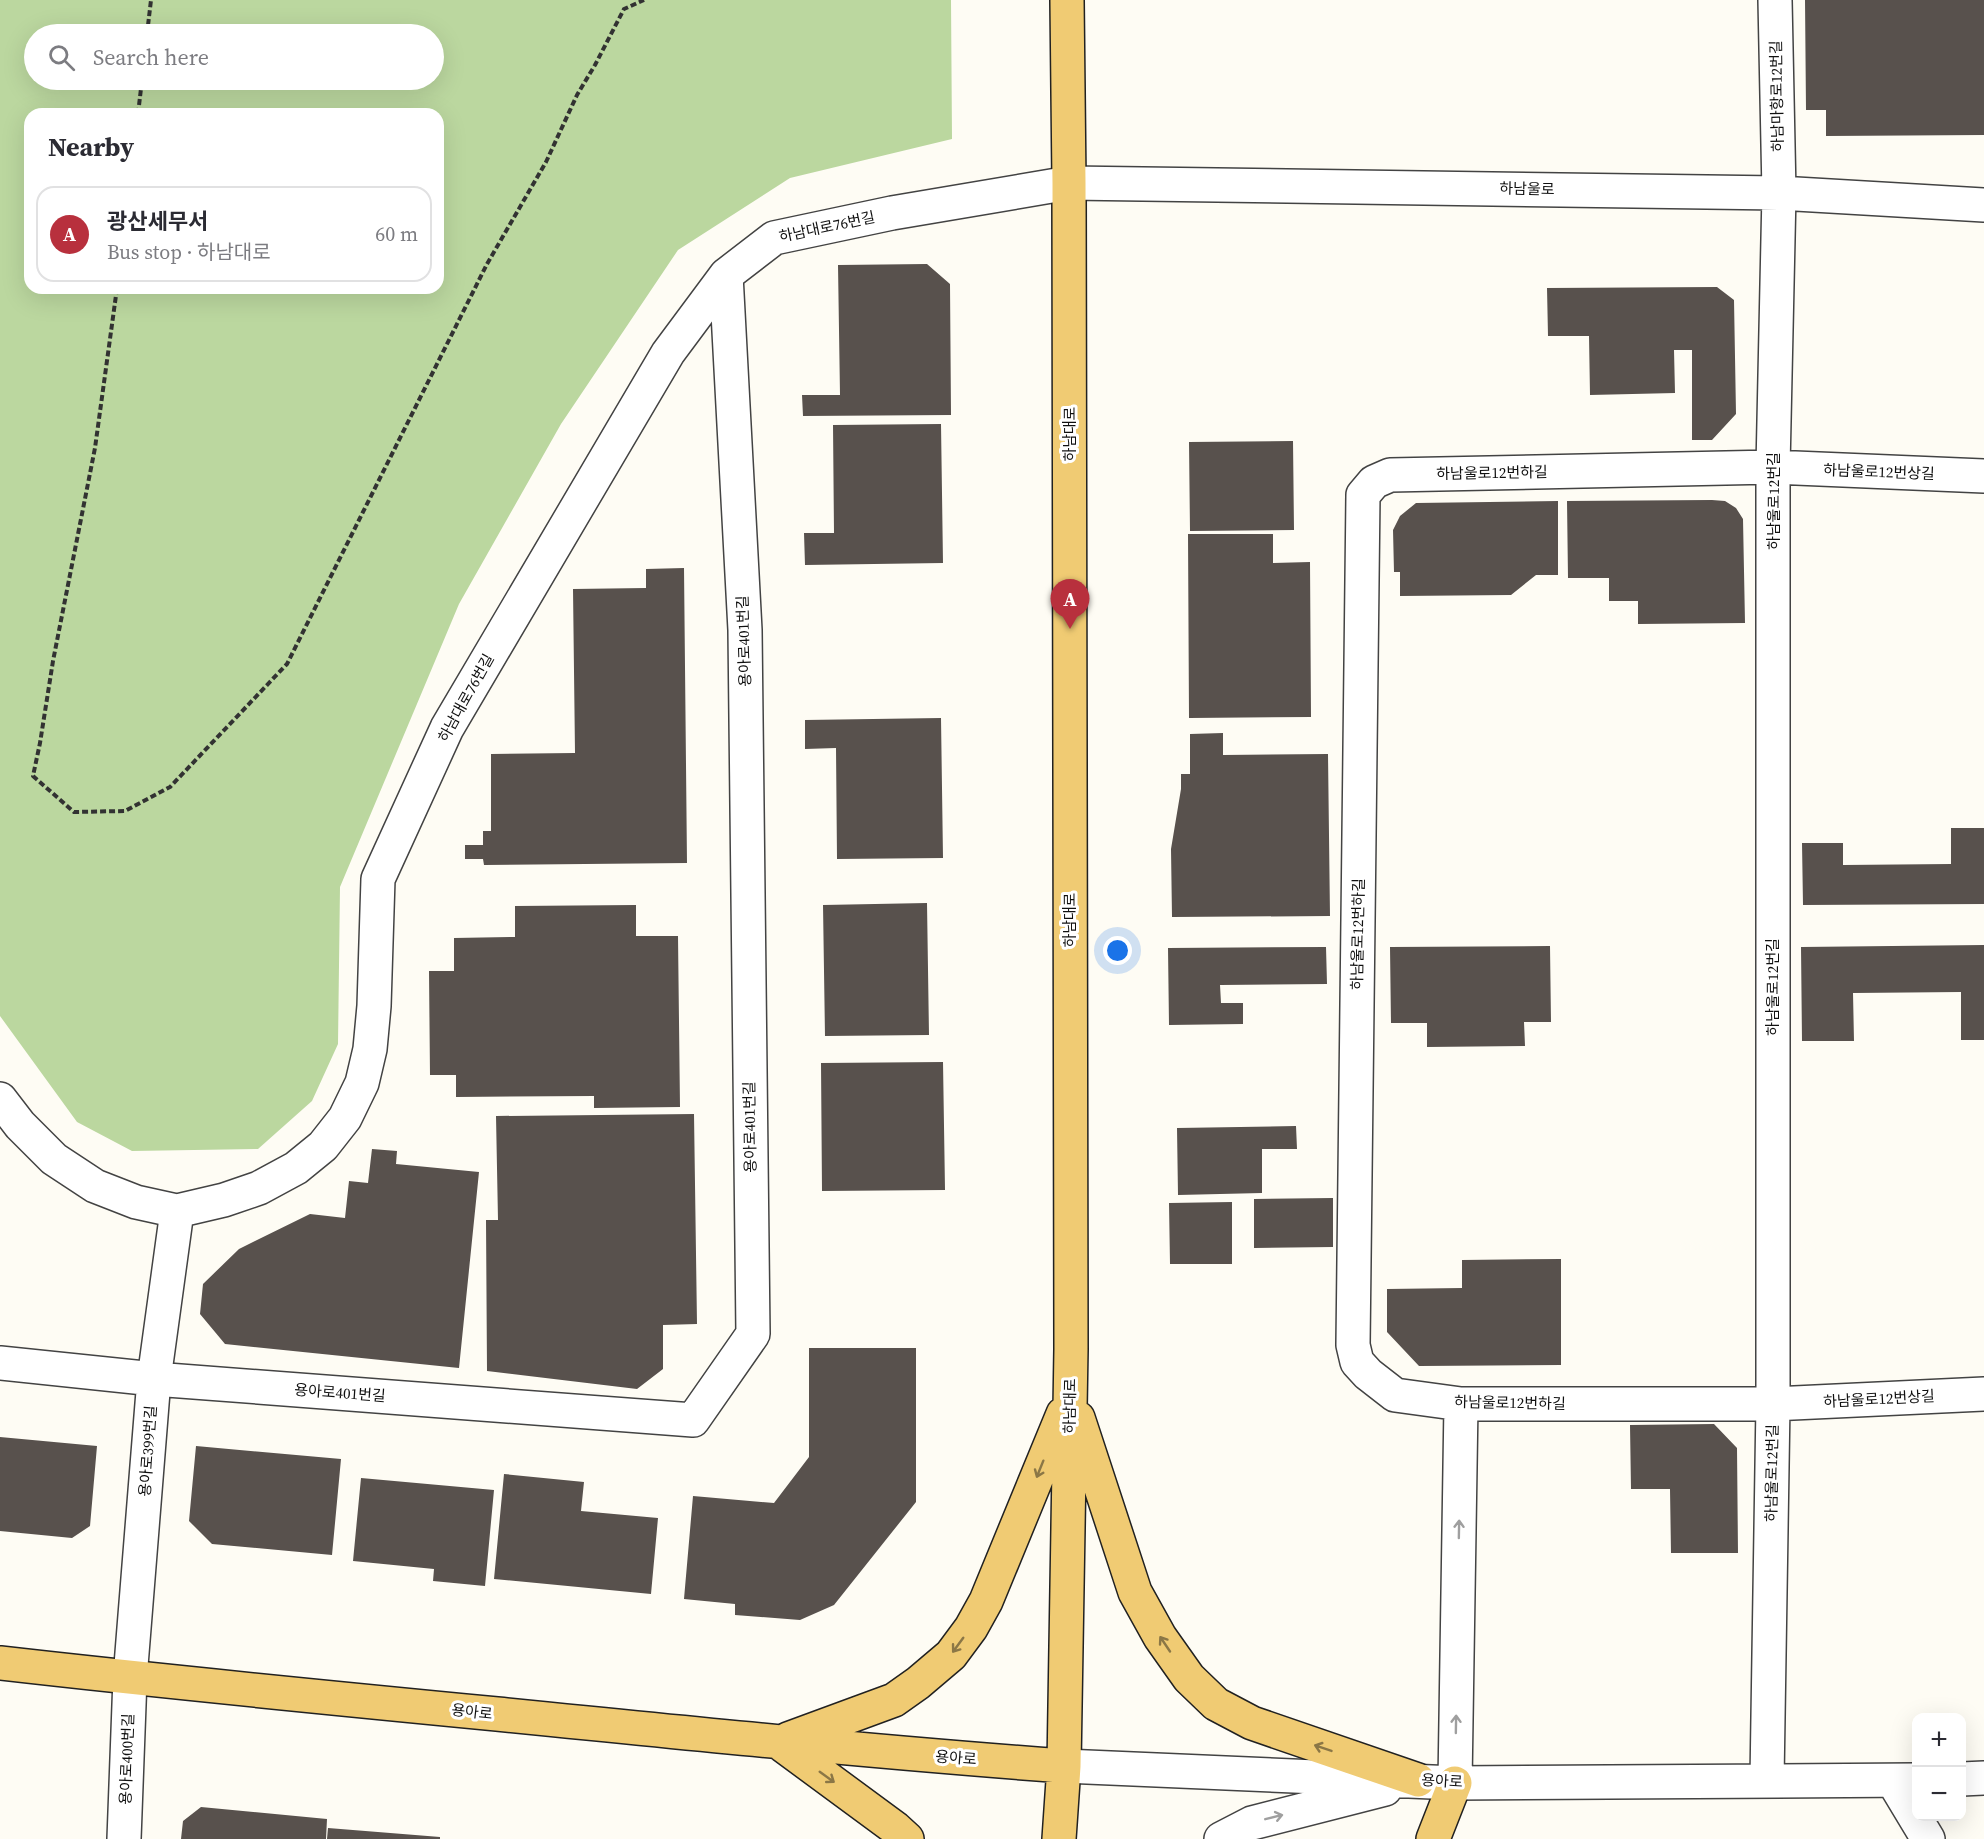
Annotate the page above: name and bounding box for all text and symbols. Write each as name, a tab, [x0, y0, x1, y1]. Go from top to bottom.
search box	[24, 24, 444, 90]
street label: 하남마항로12번길	[1765, 40, 1788, 152]
icon: search	[45, 41, 78, 74]
text: Search here	[93, 42, 209, 72]
text: Nearby	[48, 129, 134, 165]
street label: 하남울로	[1499, 178, 1555, 199]
text: 광산세무서	[107, 206, 208, 236]
street label: 하남대로76번길	[777, 206, 877, 247]
text: A	[63, 220, 76, 248]
text: 60 m	[375, 220, 418, 248]
text: Bus stop · 하남대로	[107, 238, 271, 266]
street label: 하남대로	[1059, 406, 1080, 462]
street label: 하남울로12번길	[1763, 452, 1784, 550]
street label: 하남울로12번상길	[1823, 459, 1935, 484]
street label: 하남울로12번하길	[1436, 461, 1548, 484]
pin: A	[1050, 580, 1090, 629]
street label: 용아로401번길	[731, 595, 756, 687]
street label: 하남대로76번길	[433, 650, 498, 746]
street label: 하남울로12번하길	[1346, 878, 1369, 990]
street label: 하남대로	[1059, 892, 1080, 948]
your location	[1103, 936, 1132, 965]
street label: 하남울로12번길	[1762, 938, 1783, 1036]
street label: 용아로401번길	[738, 1081, 761, 1173]
street label: 하남대로	[1059, 1378, 1080, 1434]
street label: 용아로401번길	[294, 1379, 386, 1406]
street label: 하남울로12번상길	[1823, 1385, 1935, 1412]
street label: 하남울로12번하길	[1454, 1391, 1566, 1414]
street label: 용아로399번길	[134, 1405, 161, 1497]
street label: 하남울로12번길	[1760, 1424, 1783, 1522]
one-way arrow	[1034, 1459, 1045, 1478]
one-way arrow	[1453, 1520, 1465, 1540]
one-way arrow	[1159, 1635, 1172, 1652]
one-way arrow	[952, 1637, 964, 1653]
street label: 용아로	[450, 1699, 494, 1724]
street label: 용아로400번길	[114, 1713, 139, 1805]
map controls	[1912, 1713, 1966, 1821]
button: +	[1912, 1713, 1966, 1767]
one-way arrow	[1450, 1715, 1462, 1735]
one-way arrow	[1314, 1741, 1333, 1752]
street label: 용아로	[935, 1746, 977, 1769]
button: −	[1912, 1767, 1966, 1821]
street label: 용아로	[1421, 1769, 1463, 1792]
one-way arrow	[818, 1771, 834, 1783]
one-way arrow	[1265, 1811, 1284, 1822]

